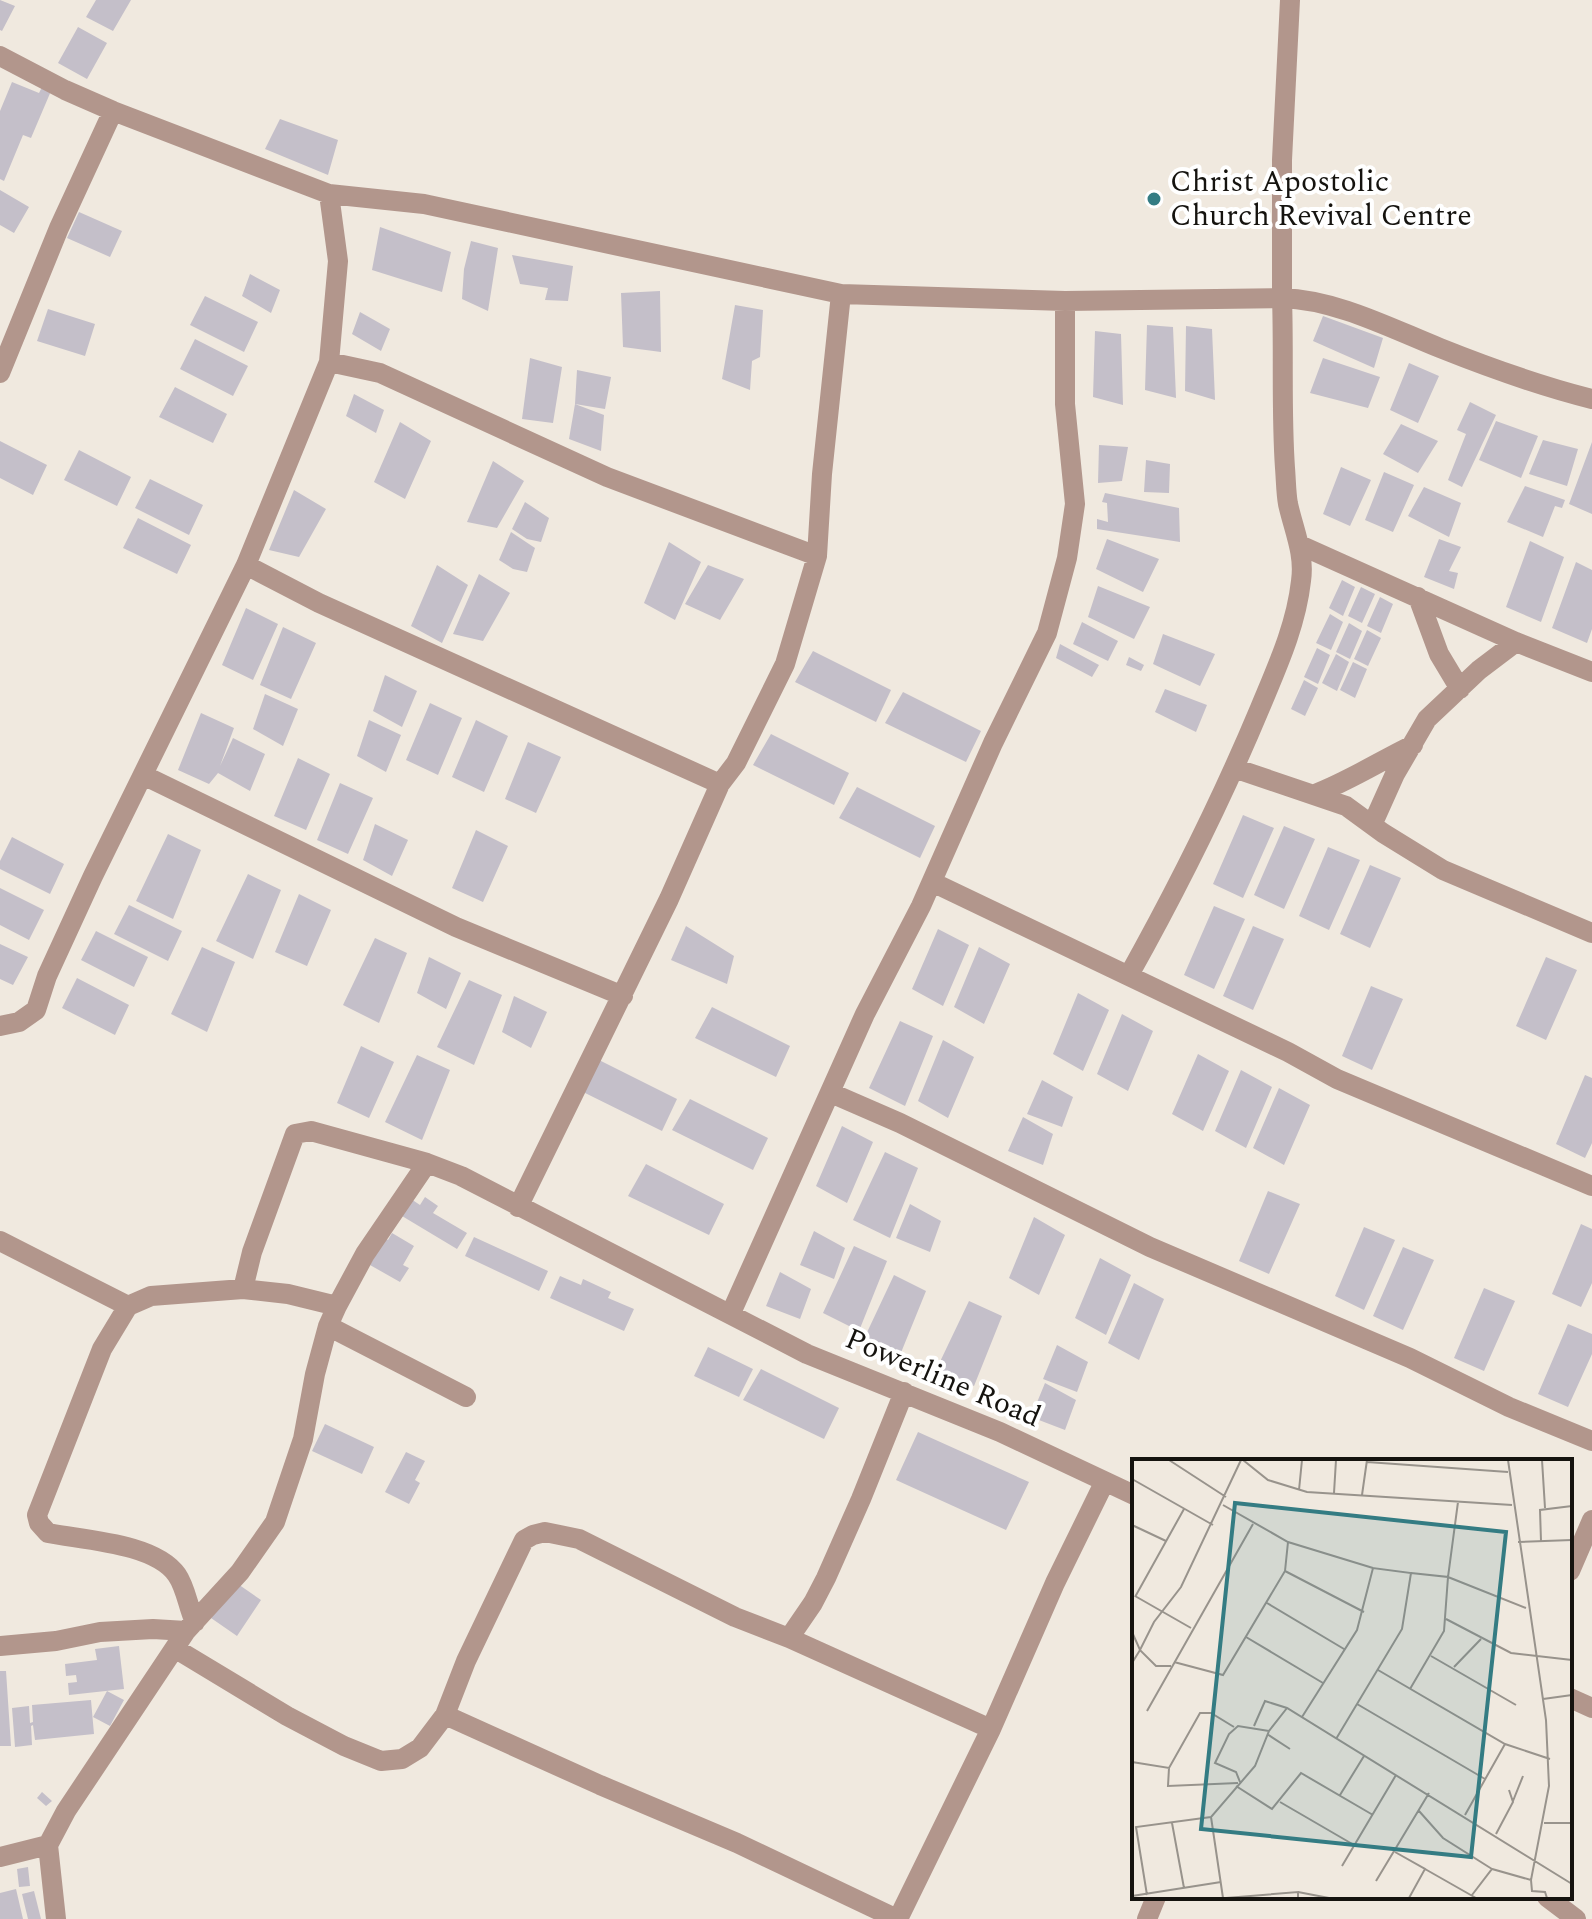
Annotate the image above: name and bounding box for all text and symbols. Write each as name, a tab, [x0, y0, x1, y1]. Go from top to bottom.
place label: Christ Apostolic Church Revival Centre	[1170, 159, 1472, 239]
marker: Christ Apostolic Church Revival Centre	[1145, 190, 1163, 208]
street label: Powerline Road	[838, 1316, 1048, 1440]
inset map	[1132, 1459, 1572, 1899]

